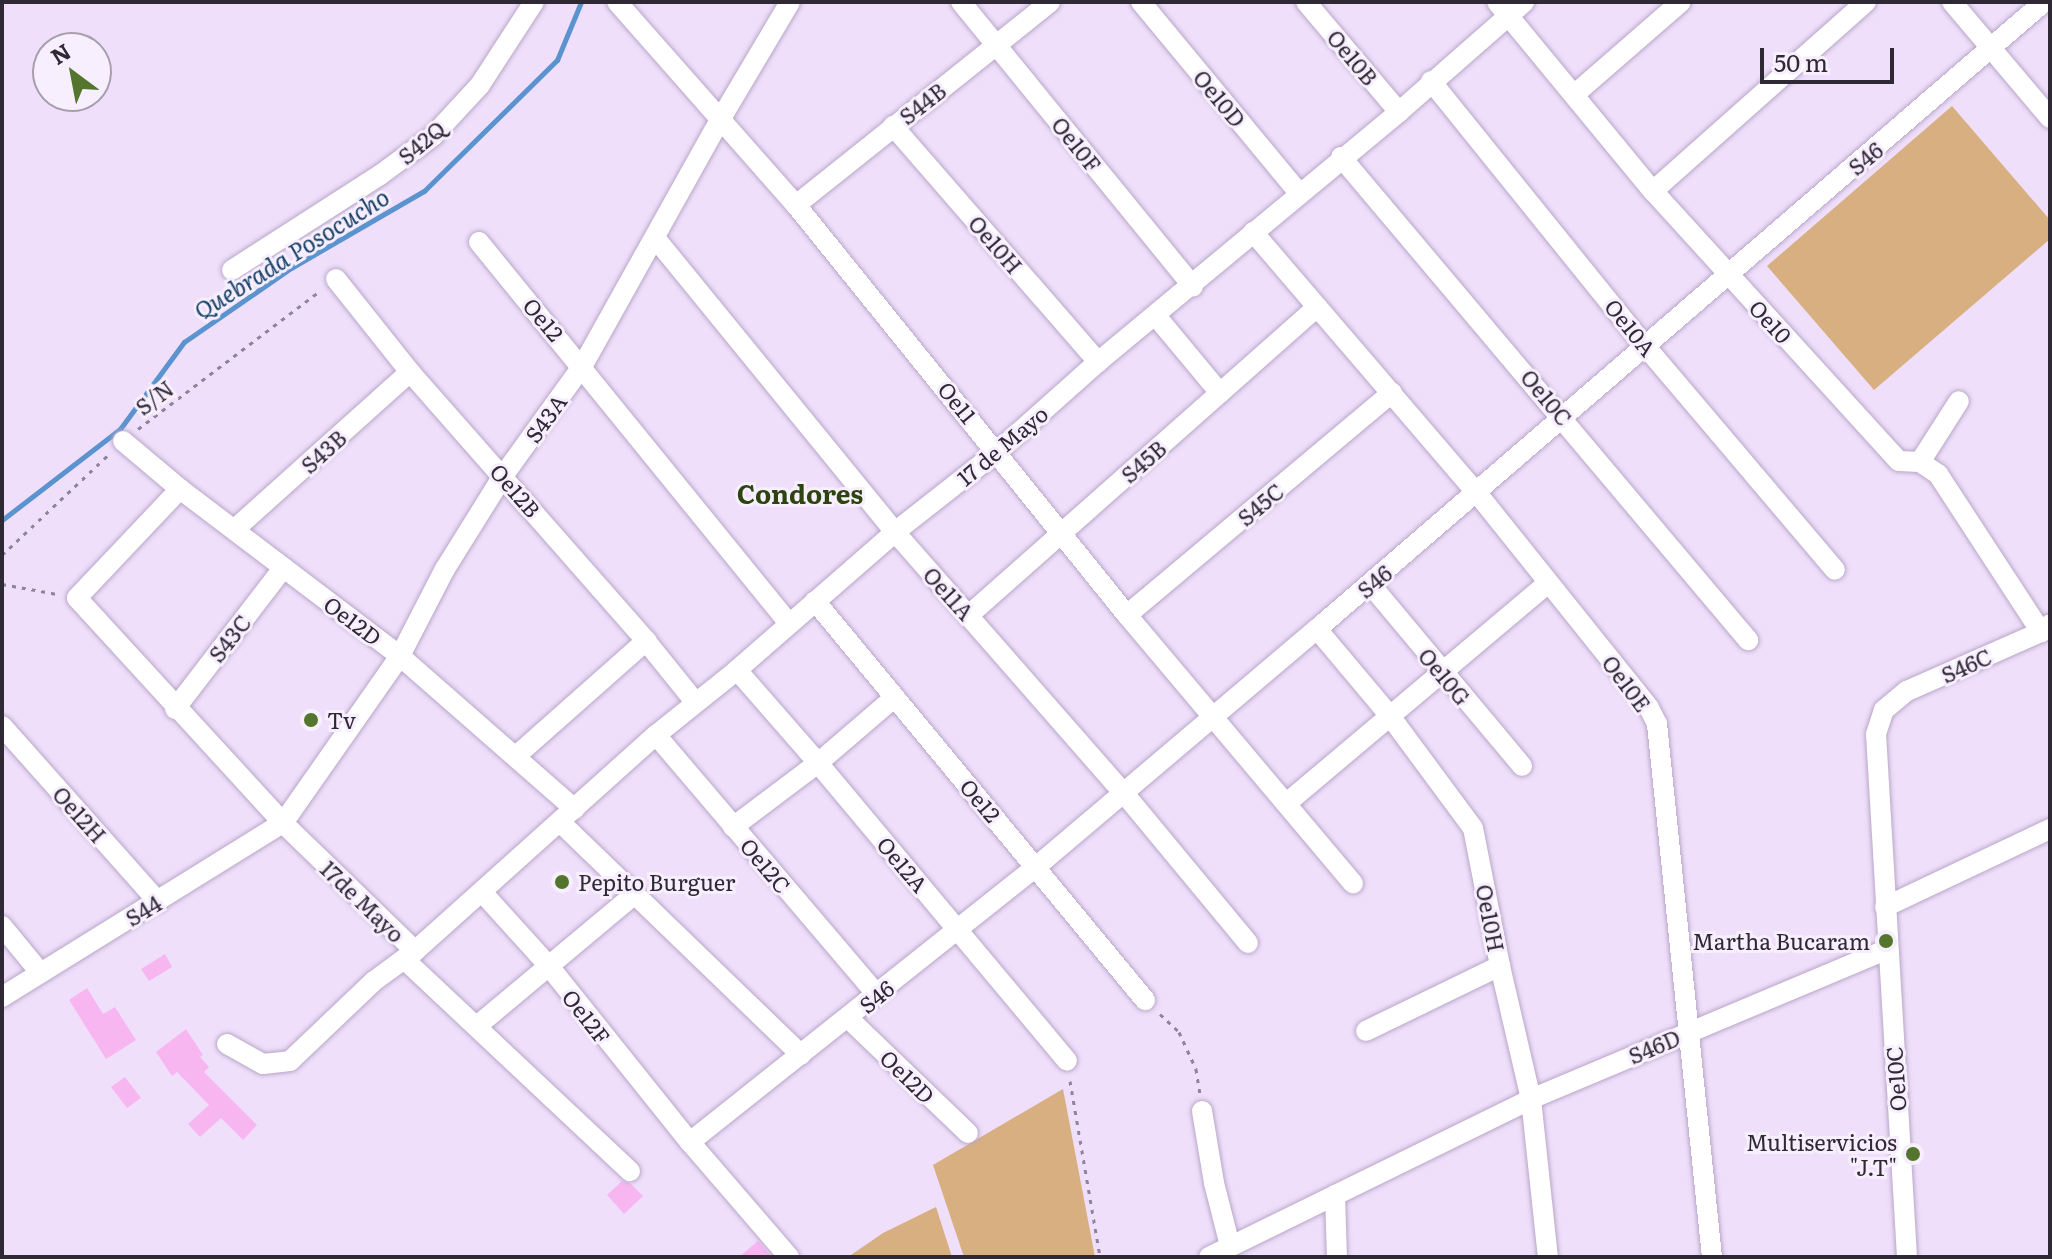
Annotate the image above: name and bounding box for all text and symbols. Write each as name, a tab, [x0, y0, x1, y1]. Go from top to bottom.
street label: Oe10B	[1322, 24, 1384, 90]
north arrow	[32, 32, 112, 112]
scale bar	[1764, 32, 1898, 82]
text: N	[44, 34, 77, 72]
text: 50 m	[1774, 44, 1828, 79]
street label: Oe10D	[1188, 64, 1252, 132]
street label: S44B	[893, 77, 951, 129]
street label: Oe10F	[1047, 111, 1107, 177]
street label: S42Q	[392, 115, 450, 169]
street label: S46	[1842, 136, 1888, 180]
water label: Quebrada Posocucho	[188, 181, 394, 325]
street label: Oe10H	[964, 210, 1028, 278]
street label: Oe12	[518, 292, 570, 346]
street label: Oe10A	[1600, 293, 1662, 361]
street label: Oe10	[1744, 294, 1798, 348]
street label: Oe10C	[1516, 364, 1578, 430]
street label: S/N	[130, 374, 178, 420]
street label: Oe11	[933, 376, 983, 428]
street label: S43A	[519, 389, 571, 447]
street label: 17 de Mayo	[951, 399, 1053, 491]
street label: S43B	[295, 424, 351, 478]
street label: S45B	[1115, 434, 1171, 488]
street label: Oe12B	[485, 458, 547, 522]
district label: Condores	[737, 477, 863, 509]
street label: S45C	[1232, 477, 1288, 531]
street label: S46	[1351, 559, 1397, 603]
street label: Oe11A	[918, 561, 980, 625]
street label: Oe12D	[319, 590, 387, 650]
street label: S43C	[202, 609, 256, 667]
street label: Oe10G	[1414, 642, 1476, 710]
street label: S46C	[1937, 642, 1995, 688]
street label: Oe10E	[1597, 650, 1657, 716]
place label: Tv	[327, 707, 356, 733]
marker: Tv	[302, 711, 320, 729]
street label: Oe12	[955, 773, 1007, 827]
street label: Oe12H	[48, 780, 112, 848]
street label: Oe12A	[872, 831, 934, 897]
street label: Oe12C	[735, 832, 797, 898]
street label: 17de Mayo	[316, 855, 410, 947]
place label: Pepito Burguer	[578, 869, 735, 895]
marker: Pepito Burguer	[553, 873, 571, 891]
street label: Oe10H	[1472, 882, 1510, 954]
street label: S44	[120, 889, 166, 931]
place label: Martha Bucaram	[1692, 928, 1870, 954]
marker: Martha Bucaram	[1877, 932, 1895, 950]
street label: S46	[853, 974, 899, 1018]
street label: Oe12F	[558, 984, 616, 1048]
street label: S46D	[1624, 1023, 1684, 1069]
street label: Oe12D	[875, 1044, 941, 1108]
street label: Oe10C	[1880, 1046, 1910, 1112]
place label: Multiservicios "J.T"	[1746, 1128, 1897, 1180]
marker: Multiservicios "J.T"	[1904, 1145, 1922, 1163]

